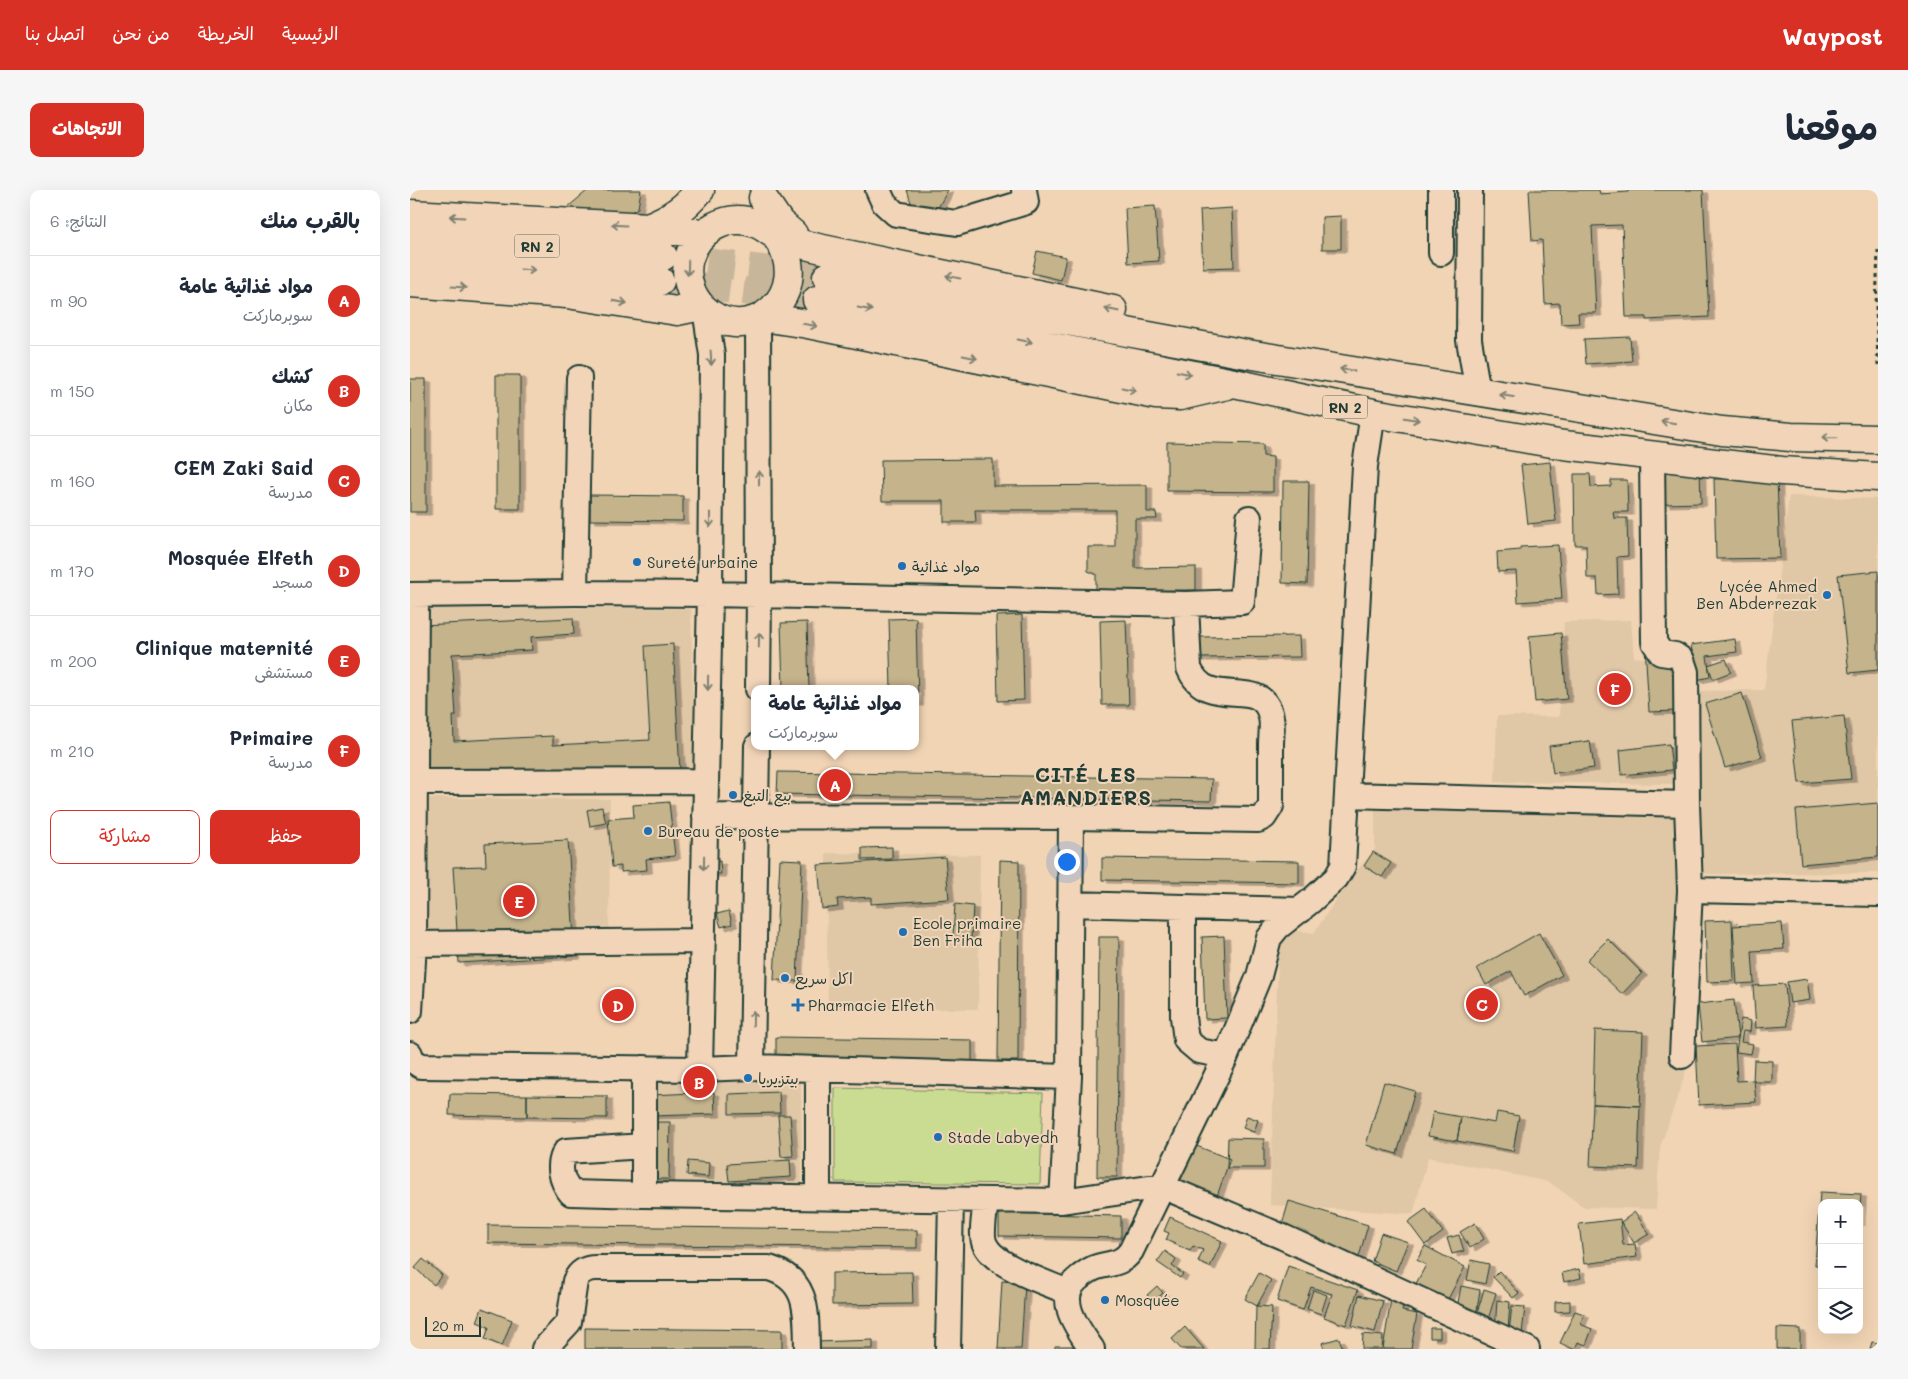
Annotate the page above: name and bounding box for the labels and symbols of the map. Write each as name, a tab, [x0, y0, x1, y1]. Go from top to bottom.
one-way arrow	[449, 212, 465, 221]
one-way arrow	[611, 221, 627, 230]
road number: RN 2	[514, 234, 560, 258]
one-way arrow	[684, 260, 693, 276]
one-way arrow	[520, 266, 536, 275]
one-way arrow	[946, 272, 962, 281]
one-way arrow	[450, 282, 466, 291]
one-way arrow	[612, 298, 628, 308]
one-way arrow	[857, 305, 873, 315]
one-way arrow	[1105, 305, 1121, 315]
one-way arrow	[802, 320, 818, 330]
one-way arrow	[1016, 337, 1032, 346]
one-way arrow	[707, 349, 716, 365]
one-way arrow	[961, 353, 977, 362]
one-way arrow	[1339, 365, 1355, 375]
one-way arrow	[1176, 368, 1192, 378]
one-way arrow	[1120, 385, 1136, 395]
one-way arrow	[1500, 391, 1516, 401]
road number: RN 2	[1322, 396, 1368, 418]
one-way arrow	[1403, 415, 1419, 425]
one-way arrow	[1660, 417, 1676, 427]
one-way arrow	[1822, 433, 1838, 443]
one-way arrow	[754, 470, 764, 486]
one-way arrow	[706, 512, 715, 528]
place label: Sureté urbaine	[647, 552, 758, 572]
marker: Sureté urbaine	[631, 556, 643, 568]
place label: مواد غذائية	[912, 556, 980, 576]
marker: مواد غذائية	[896, 560, 908, 572]
place label: Lycée Ahmed Ben Abderrezak	[1697, 576, 1817, 613]
marker: Lycée Ahmed Ben Abderrezak	[1821, 589, 1833, 601]
one-way arrow	[754, 632, 763, 648]
pin: F	[1599, 670, 1631, 708]
one-way arrow	[703, 674, 713, 690]
district label: CITÉ LES AMANDIERS	[1020, 761, 1152, 810]
pin: A	[819, 766, 851, 804]
place label: بيع التبغ	[743, 785, 792, 807]
marker: بيع التبغ	[727, 789, 739, 801]
place label: Bureau de poste	[658, 821, 780, 841]
marker: Bureau de poste	[642, 825, 654, 837]
your location	[1054, 849, 1080, 875]
one-way arrow	[699, 854, 709, 870]
pin: E	[503, 882, 535, 920]
place label: Ecole primaire Ben Friha	[913, 913, 1021, 950]
marker: Ecole primaire Ben Friha	[897, 926, 909, 938]
place label: اكل سريع	[795, 968, 853, 990]
marker: اكل سريع	[779, 972, 791, 984]
pin: C	[1466, 985, 1498, 1023]
pin: D	[602, 986, 634, 1024]
place label: Pharmacie Elfeth	[808, 995, 934, 1015]
marker: Pharmacie Elfeth	[792, 999, 804, 1011]
one-way arrow	[748, 1010, 758, 1026]
pin: B	[683, 1063, 715, 1101]
place label: بيتزيريا	[758, 1068, 799, 1088]
marker: بيتزيريا	[742, 1072, 754, 1084]
place label: Stade Labyedh	[948, 1127, 1058, 1147]
marker: Stade Labyedh	[932, 1131, 944, 1143]
place label: Mosquée	[1115, 1290, 1180, 1310]
marker: Mosquée	[1099, 1294, 1111, 1306]
scale bar	[425, 1314, 481, 1337]

